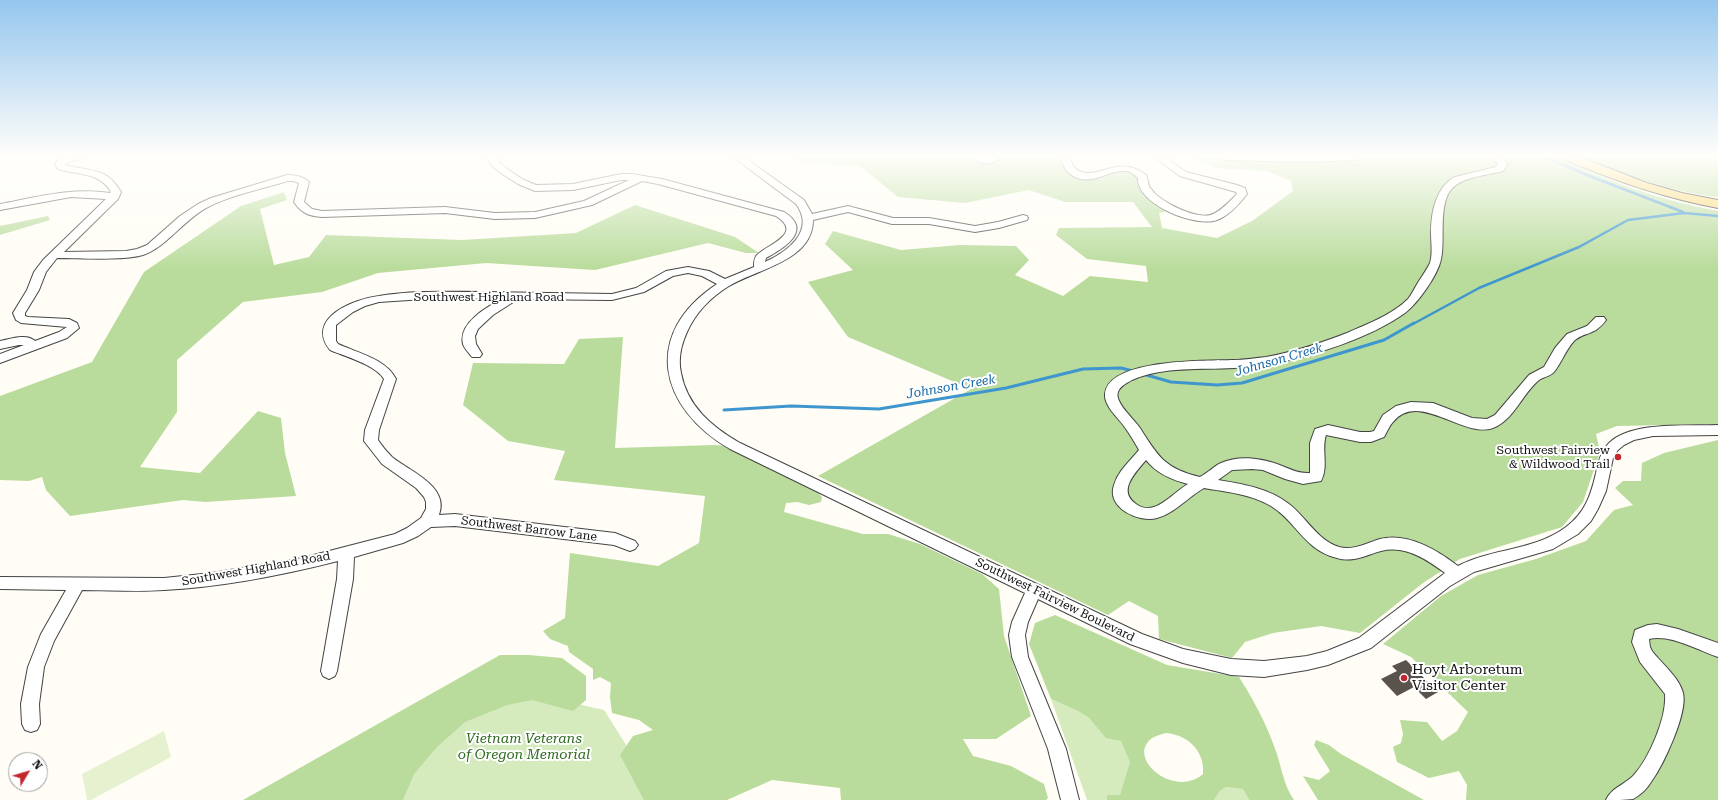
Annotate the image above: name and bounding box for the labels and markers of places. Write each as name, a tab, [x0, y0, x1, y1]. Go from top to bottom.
place label: Southwest Fairview & Wildwood Trail	[1497, 443, 1610, 471]
marker: Southwest Fairview & Wildwood Trail	[1613, 452, 1623, 462]
place label: Hoyt Arboretum Visitor Center	[1412, 662, 1522, 694]
marker: Hoyt Arboretum Visitor Center	[1399, 673, 1409, 683]

